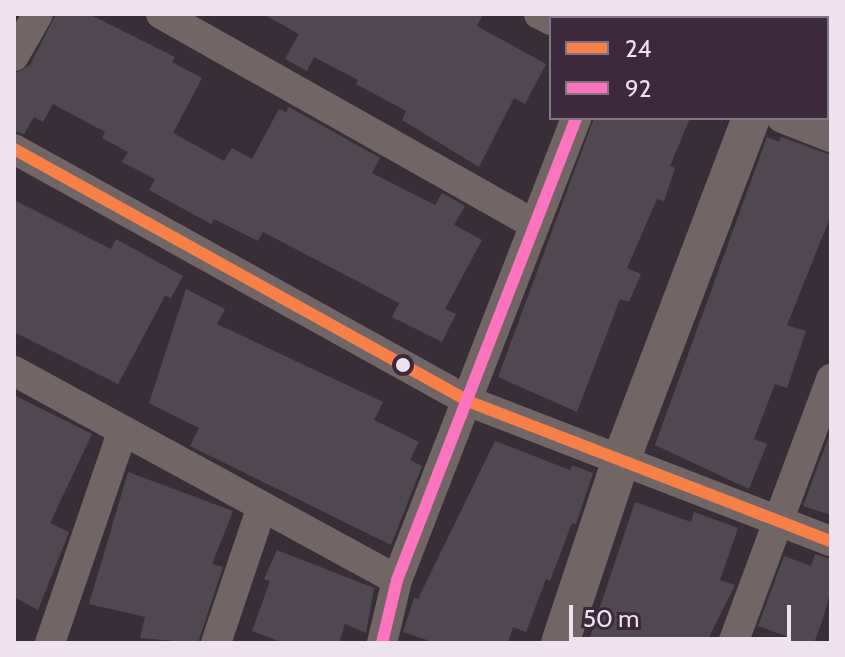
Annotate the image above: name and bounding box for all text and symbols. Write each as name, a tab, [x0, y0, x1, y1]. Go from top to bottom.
legend	[549, 16, 829, 120]
text: 24	[625, 34, 651, 63]
text: 92	[625, 74, 651, 103]
unlabelled marker	[395, 357, 411, 373]
scale bar	[573, 589, 795, 639]
text: 50 m	[583, 604, 639, 633]

